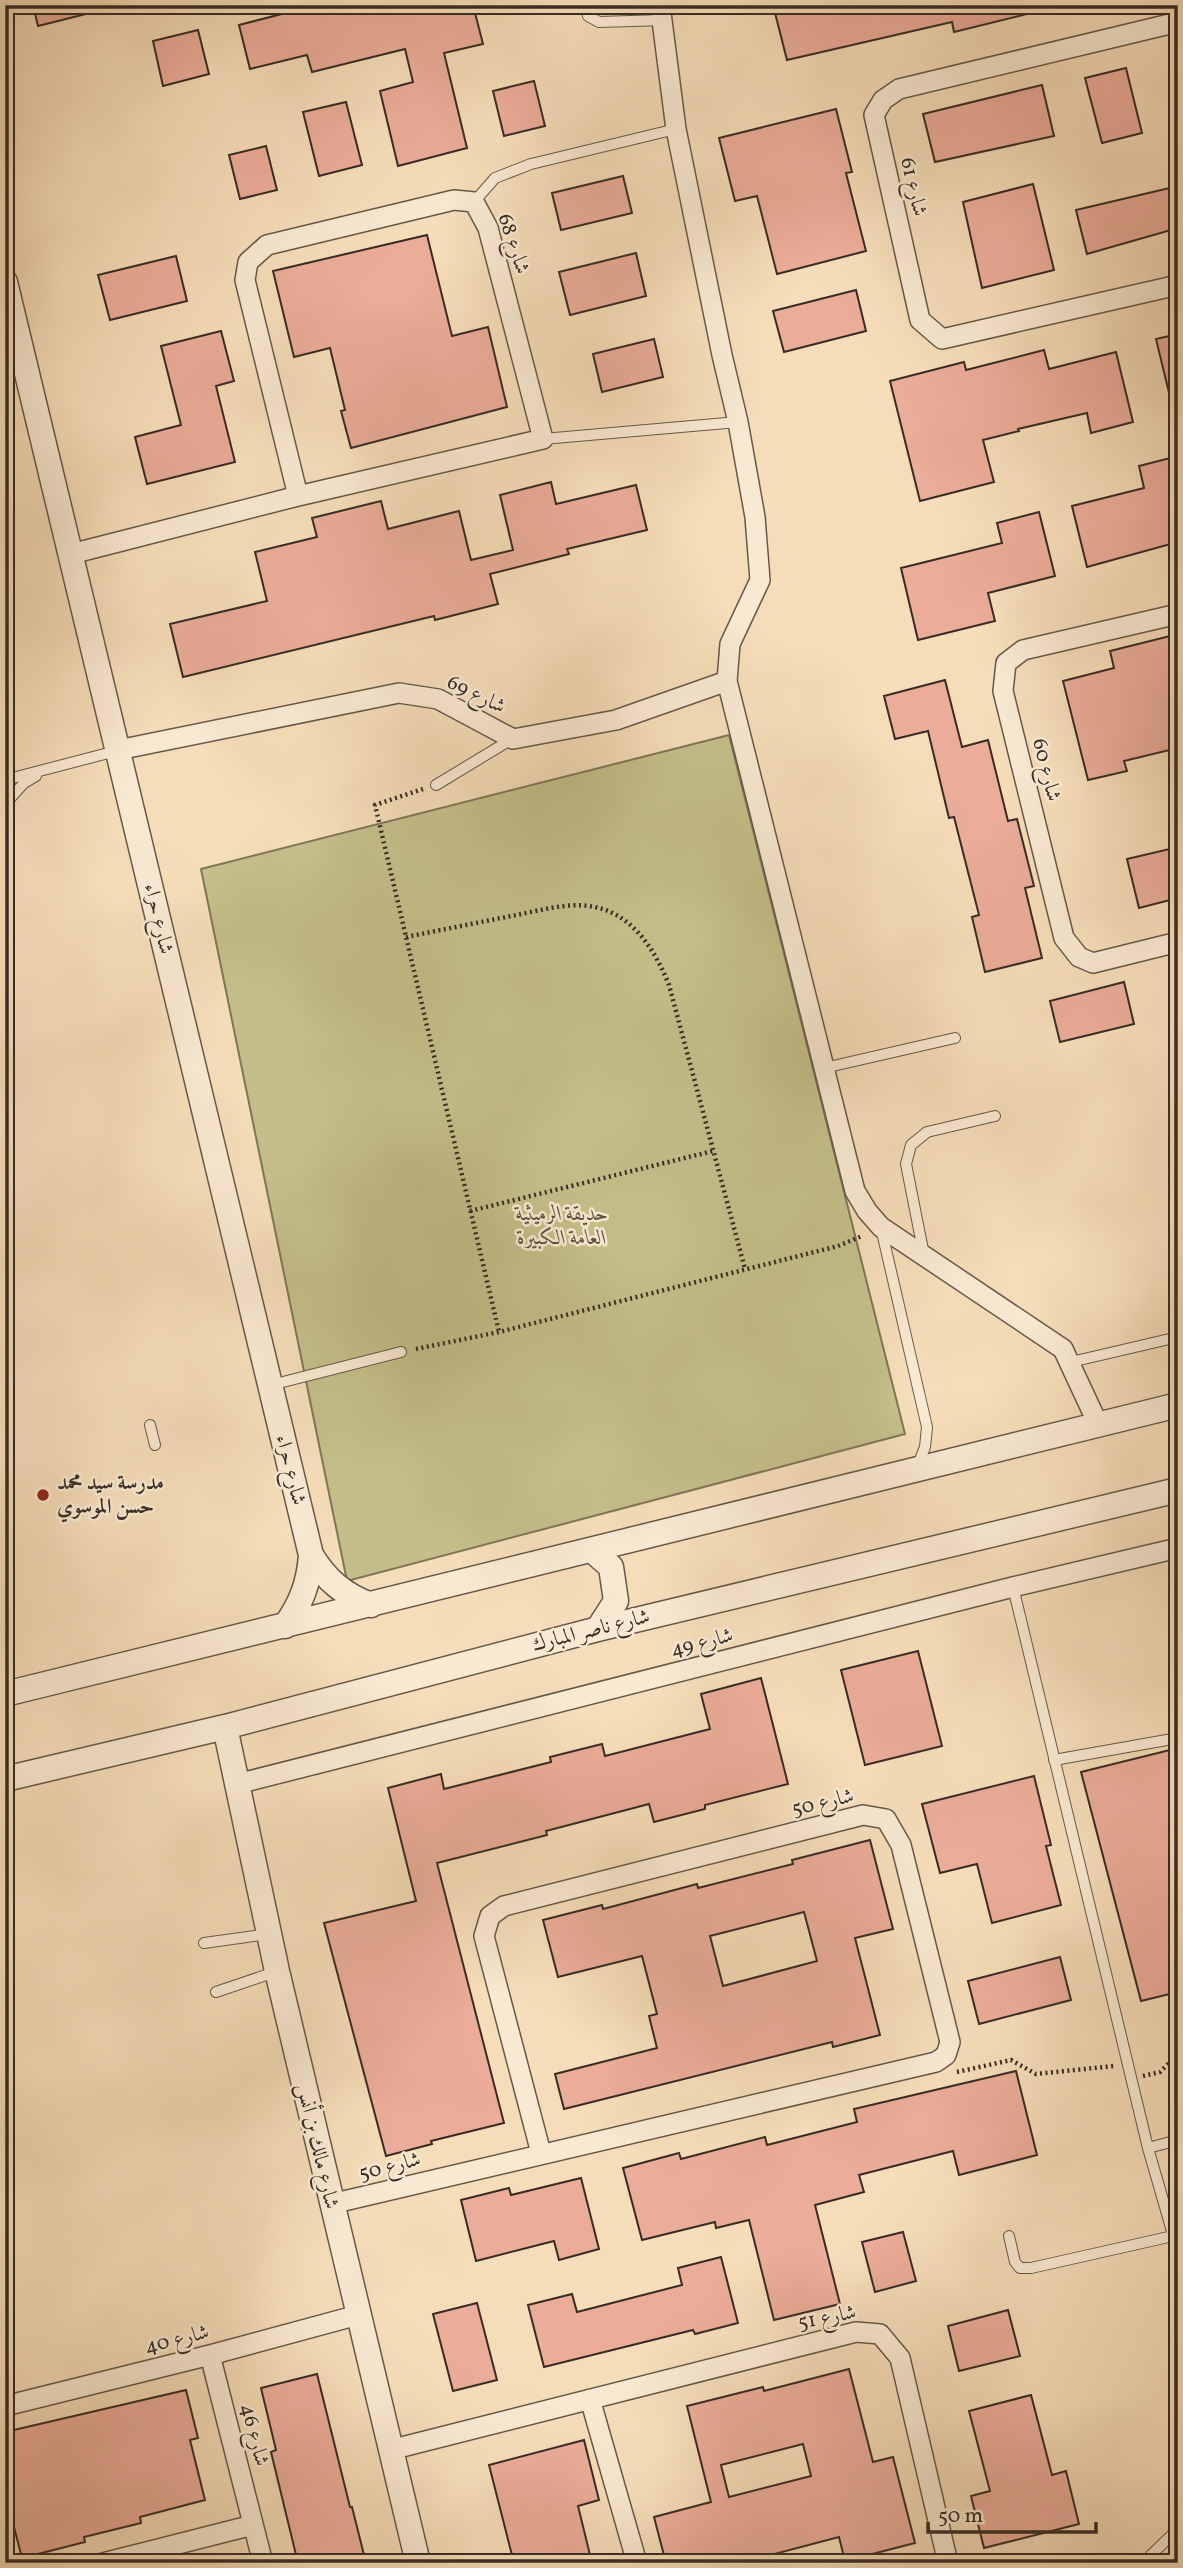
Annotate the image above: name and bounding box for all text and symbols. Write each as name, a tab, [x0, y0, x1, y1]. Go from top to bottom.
street label: شارع 61	[890, 155, 934, 220]
street label: شارع 68	[488, 210, 536, 279]
street label: شارع 69	[441, 668, 510, 723]
street label: شارع 60	[1022, 735, 1068, 805]
street label: شارع حراء	[134, 881, 180, 958]
park label: حديقة الرميثية العامة الكبيرة	[513, 1200, 609, 1253]
street label: شارع حراء	[265, 1432, 313, 1509]
place label: مدرسة سيد محمد حسن الموسوي	[57, 1469, 164, 1523]
marker: مدرسة سيد محمد حسن الموسوي	[35, 1487, 51, 1503]
street label: شارع ناصر المبارك	[529, 1602, 653, 1662]
street label: شارع 49	[668, 1621, 737, 1667]
street label: شارع 50	[789, 1782, 857, 1826]
street label: شارع مالك بن أنس	[286, 2080, 348, 2212]
street label: شارع 50	[356, 2145, 425, 2191]
street label: شارع 51	[795, 2298, 859, 2340]
street label: شارع 40	[142, 2318, 213, 2364]
street label: شارع 46	[230, 2401, 276, 2470]
scale bar	[928, 2491, 1096, 2535]
text: 50 m	[938, 2502, 983, 2531]

